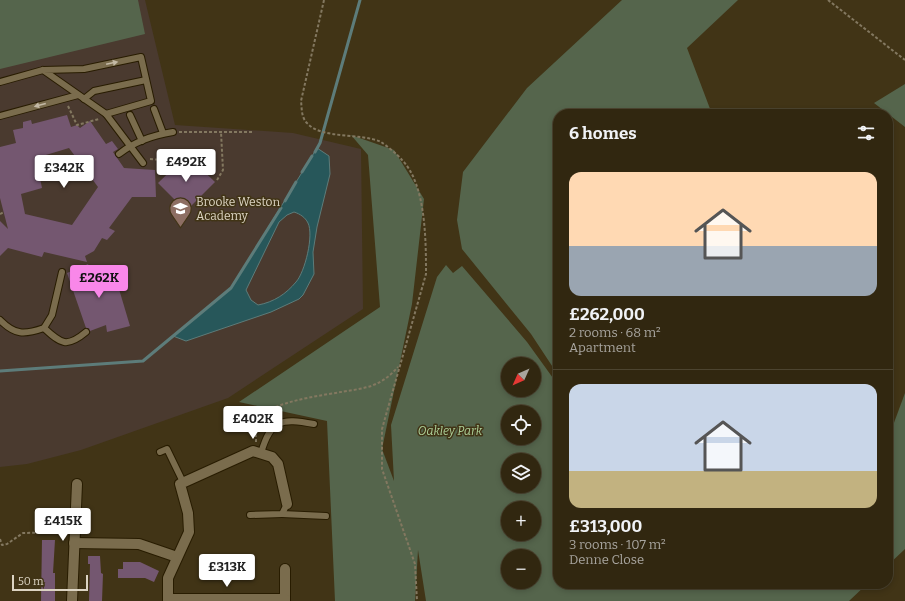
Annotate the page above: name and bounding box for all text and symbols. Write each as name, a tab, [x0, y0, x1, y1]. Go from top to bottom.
one-way arrow	[106, 60, 119, 66]
one-way arrow	[34, 102, 46, 108]
icon: filters	[855, 122, 877, 144]
text: 6 homes	[569, 123, 637, 144]
pin: £492K	[158, 149, 214, 183]
text: £492K	[166, 154, 206, 169]
pin: £342K	[36, 155, 92, 189]
text: £342K	[44, 160, 84, 175]
place label: Brooke Weston Academy	[196, 195, 280, 223]
school or university icon: Brooke Weston Academy	[168, 196, 194, 229]
icon: home	[687, 198, 759, 270]
pin: £262K	[71, 265, 127, 299]
text: £262K	[79, 270, 119, 285]
text: £262,000	[569, 304, 645, 325]
text: 2 rooms · 68 m²	[569, 325, 661, 340]
text: Apartment	[569, 340, 636, 355]
north arrow	[501, 357, 541, 397]
map controls	[501, 357, 541, 589]
button: locate	[501, 405, 541, 445]
pin: £402K	[225, 406, 281, 440]
icon: home	[687, 410, 759, 482]
text: £402K	[232, 411, 274, 426]
park label: Oakley Park	[418, 424, 483, 438]
button: layers	[501, 453, 541, 493]
button: +	[501, 501, 541, 541]
pin: £415K	[35, 508, 91, 542]
text: £415K	[44, 513, 82, 528]
text: £313,000	[569, 516, 642, 537]
text: 3 rooms · 107 m²	[569, 537, 666, 552]
button: −	[501, 549, 541, 589]
text: Denne Close	[569, 552, 644, 567]
pin: £313K	[199, 554, 255, 588]
text: £313K	[208, 559, 246, 574]
scale bar	[12, 573, 88, 592]
text: 50 m	[18, 575, 44, 588]

